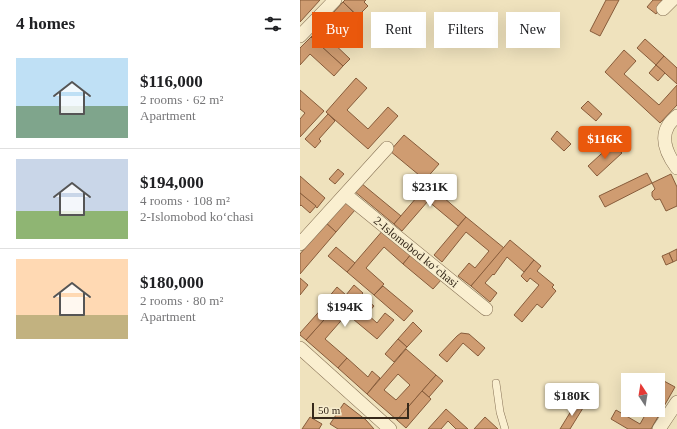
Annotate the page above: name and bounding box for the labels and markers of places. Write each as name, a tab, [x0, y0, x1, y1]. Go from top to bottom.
pin: $116K	[577, 126, 633, 160]
pin: $231K	[402, 174, 458, 208]
pin: $194K	[317, 294, 373, 328]
pin: $180K	[544, 383, 600, 417]

